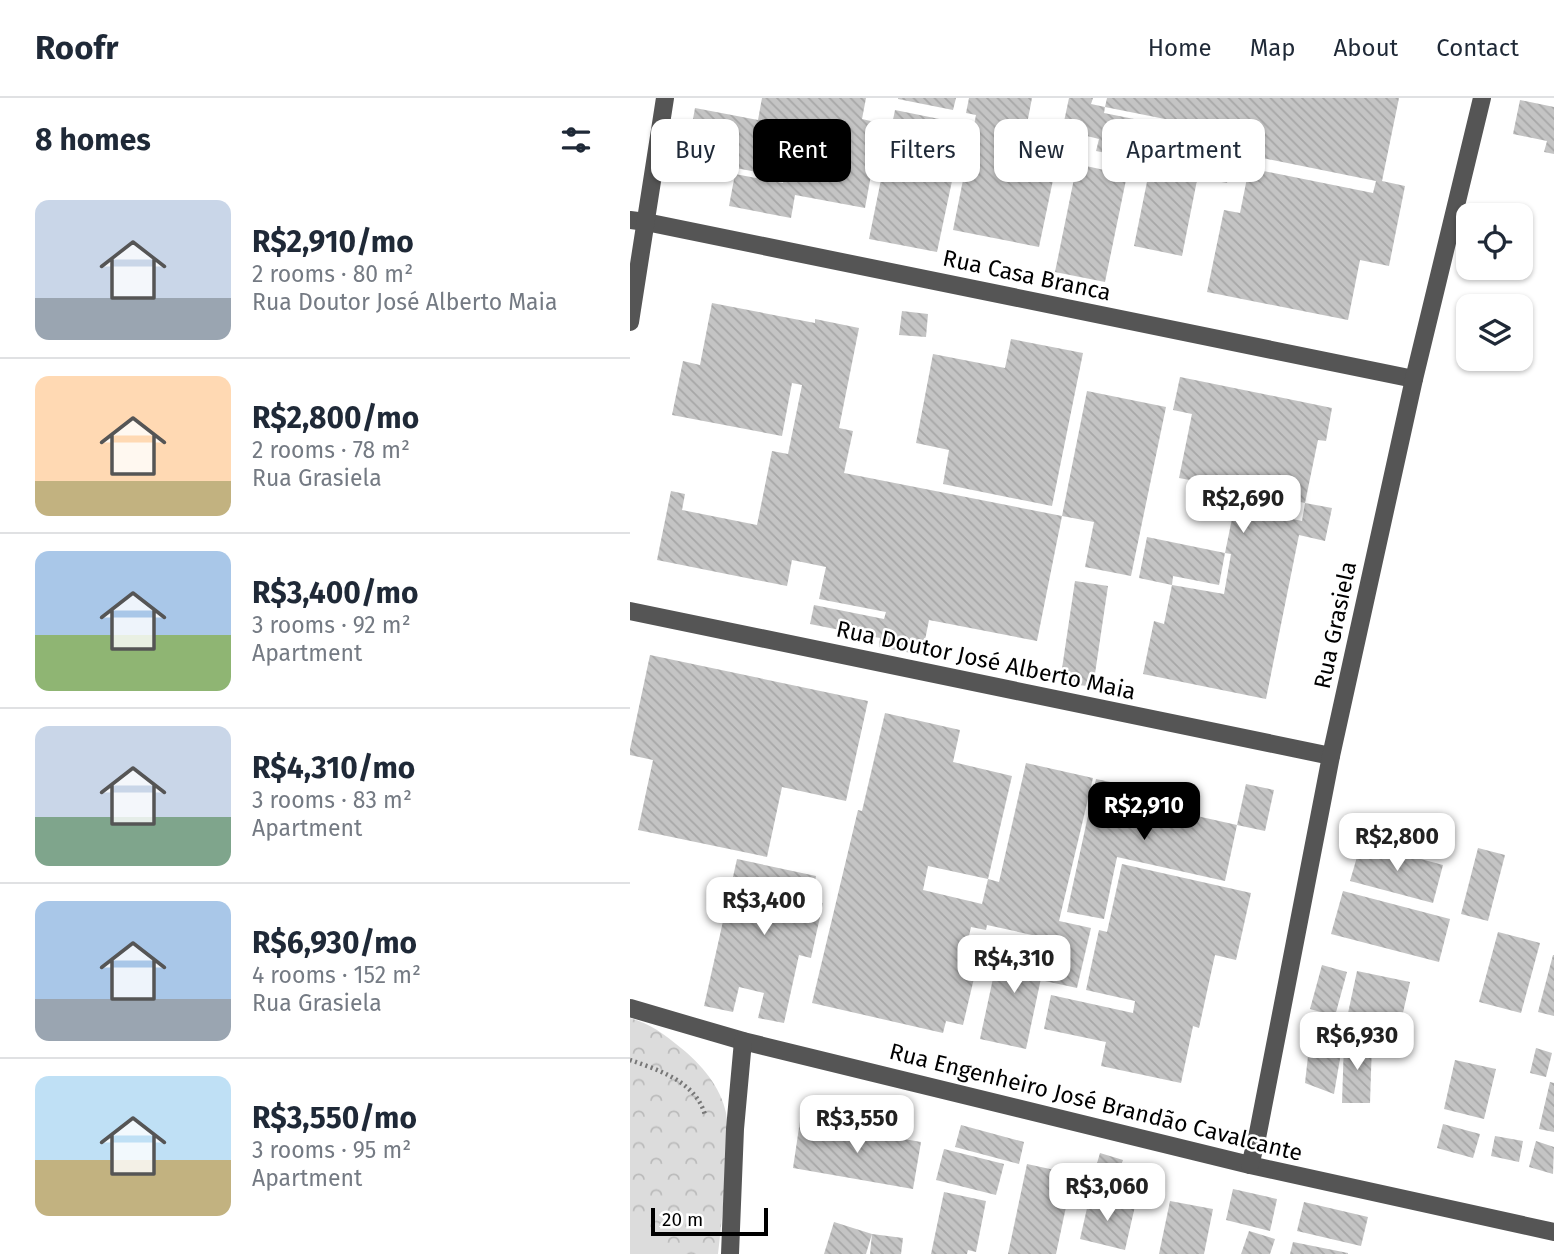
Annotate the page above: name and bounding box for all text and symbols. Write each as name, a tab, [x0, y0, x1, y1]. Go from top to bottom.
text: Roofr	[35, 28, 118, 68]
text: Home	[1148, 34, 1212, 62]
text: Map	[1250, 34, 1296, 62]
text: About	[1334, 34, 1398, 62]
text: Contact	[1436, 34, 1519, 62]
chip: Buy	[651, 119, 739, 182]
chip: Rent	[753, 119, 851, 182]
chip: Filters	[865, 119, 980, 182]
chip: New	[994, 119, 1088, 182]
chip: Apartment	[1102, 119, 1265, 182]
icon: filters	[557, 121, 595, 159]
text: 8 homes	[35, 122, 151, 158]
map controls	[1456, 203, 1533, 371]
button: locate	[1456, 203, 1533, 280]
text: R$2,910/mo	[252, 224, 414, 260]
icon: home	[91, 228, 175, 312]
street label: Rua Casa Branca	[940, 244, 1114, 306]
text: 2 rooms · 80 m²	[252, 260, 413, 288]
text: Rua Doutor José Alberto Maia	[252, 288, 558, 316]
button: layers	[1456, 294, 1533, 371]
text: R$2,800/mo	[252, 400, 419, 436]
icon: home	[91, 404, 175, 488]
text: 2 rooms · 78 m²	[252, 436, 410, 464]
text: Rua Grasiela	[252, 464, 382, 492]
pin: R$2,690	[1178, 476, 1308, 535]
text: R$2,690	[1202, 484, 1284, 512]
street label: Rua Grasiela	[1308, 559, 1362, 691]
text: R$3,400/mo	[252, 575, 418, 611]
icon: home	[91, 579, 175, 663]
text: 3 rooms · 92 m²	[252, 611, 411, 639]
street label: Rua Doutor José Alberto Maia	[834, 615, 1138, 705]
text: Apartment	[252, 639, 362, 667]
text: R$4,310/mo	[252, 750, 415, 786]
icon: home	[91, 754, 175, 838]
pin: R$2,910	[1079, 782, 1209, 842]
text: 3 rooms · 83 m²	[252, 786, 412, 814]
text: R$2,910	[1104, 791, 1184, 819]
text: Apartment	[252, 814, 362, 842]
pin: R$2,800	[1332, 814, 1462, 873]
text: R$2,800	[1355, 822, 1439, 850]
pin: R$3,400	[699, 878, 829, 937]
text: R$3,400	[722, 886, 806, 914]
text: R$6,930/mo	[252, 925, 417, 961]
icon: home	[91, 929, 175, 1013]
pin: R$4,310	[949, 936, 1079, 995]
text: R$4,310	[973, 944, 1055, 972]
text: 4 rooms · 152 m²	[252, 961, 421, 989]
text: Rua Grasiela	[252, 989, 382, 1017]
pin: R$6,930	[1292, 1012, 1422, 1072]
text: R$6,930	[1316, 1021, 1398, 1049]
street label: Rua Engenheiro José Brandão Cavalcante	[886, 1037, 1306, 1167]
pin: R$3,550	[792, 1096, 922, 1155]
text: R$3,550/mo	[252, 1100, 417, 1136]
icon: home	[91, 1104, 175, 1188]
text: R$3,550	[816, 1104, 898, 1132]
text: 3 rooms · 95 m²	[252, 1136, 411, 1164]
text: Apartment	[252, 1164, 362, 1192]
pin: R$3,060	[1042, 1164, 1172, 1223]
text: R$3,060	[1065, 1172, 1149, 1200]
scale bar	[651, 1205, 768, 1237]
text: 20 m	[662, 1208, 703, 1231]

